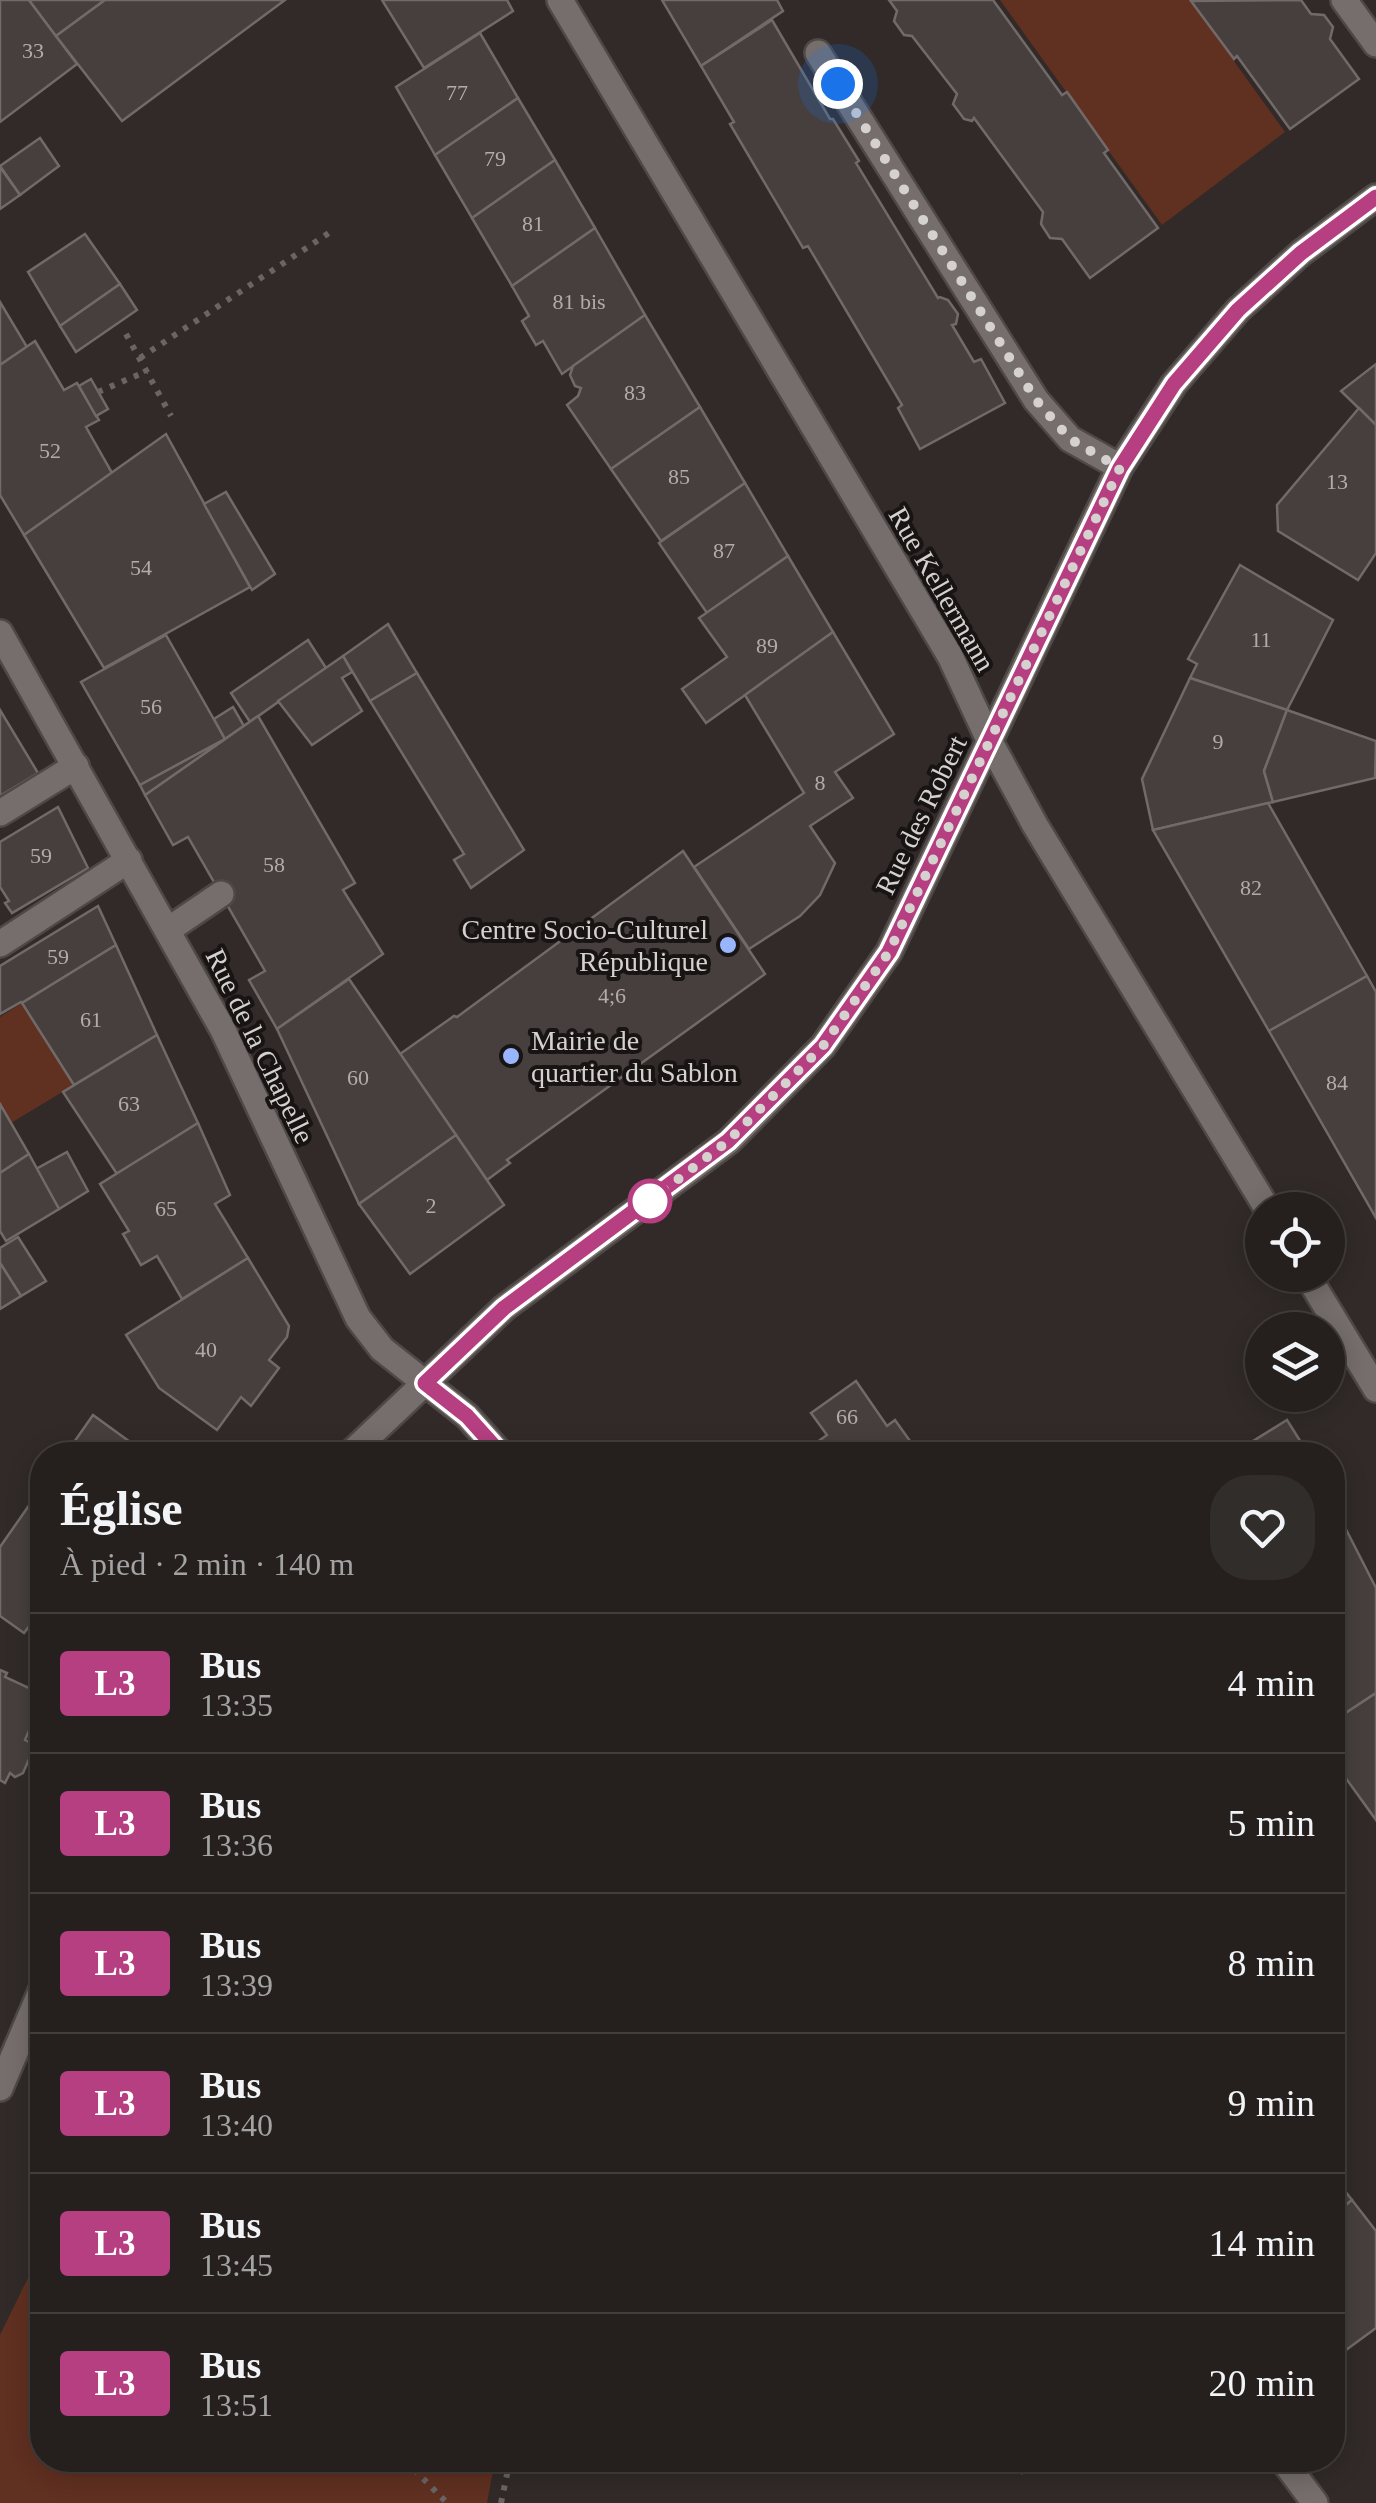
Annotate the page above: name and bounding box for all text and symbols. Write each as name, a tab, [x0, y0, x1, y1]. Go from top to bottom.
house number: 33	[22, 38, 44, 63]
your location	[813, 59, 863, 109]
house number: 77	[446, 80, 468, 105]
house number: 79	[484, 146, 506, 171]
house number: 81	[522, 211, 544, 236]
house number: 81 bis	[552, 289, 606, 314]
house number: 83	[624, 380, 646, 405]
house number: 52	[39, 438, 61, 463]
house number: 85	[668, 464, 690, 489]
house number: 13	[1326, 469, 1348, 494]
street label: Rue Kellermann	[883, 501, 1001, 677]
house number: 87	[713, 538, 735, 563]
house number: 54	[130, 555, 152, 580]
house number: 11	[1250, 627, 1272, 652]
house number: 89	[756, 633, 778, 658]
house number: 56	[140, 694, 162, 719]
house number: 9	[1213, 729, 1224, 754]
street label: Rue des Robert	[869, 730, 973, 899]
house number: 8	[815, 770, 826, 795]
house number: 59	[30, 843, 52, 868]
house number: 58	[263, 852, 285, 877]
house number: 82	[1240, 875, 1262, 900]
place label: Centre Socio-Culturel République	[461, 914, 708, 977]
marker: Centre Socio-Culturel République	[717, 934, 739, 956]
house number: 59	[47, 944, 69, 969]
street label: Rue de la Chapelle	[200, 944, 320, 1148]
house number: 4;6	[598, 983, 626, 1008]
house number: 61	[80, 1007, 102, 1032]
place label: Mairie de quartier du Sablon	[531, 1025, 738, 1088]
marker: Mairie de quartier du Sablon	[500, 1045, 522, 1067]
house number: 60	[347, 1065, 369, 1090]
house number: 84	[1326, 1070, 1348, 1095]
house number: 63	[118, 1091, 140, 1116]
unlabelled marker	[629, 1180, 671, 1222]
map controls	[1245, 1192, 1345, 1412]
button: locate	[1245, 1192, 1345, 1292]
house number: 2	[426, 1193, 437, 1218]
house number: 65	[155, 1196, 177, 1221]
button: layers	[1245, 1312, 1345, 1412]
house number: 40	[195, 1337, 217, 1362]
house number: 66	[836, 1404, 858, 1429]
button: heart	[1210, 1475, 1315, 1580]
text: Église	[60, 1482, 183, 1535]
text: À pied · 2 min · 140 m	[60, 1546, 354, 1582]
text: Bus	[200, 1644, 261, 1686]
text: 4 min	[1227, 1662, 1315, 1704]
text: L3	[95, 1664, 135, 1703]
text: 13:35	[200, 1687, 273, 1723]
text: Bus	[200, 1784, 261, 1826]
text: 5 min	[1227, 1802, 1315, 1844]
text: L3	[95, 1804, 135, 1843]
text: 13:36	[200, 1827, 273, 1863]
text: Bus	[200, 1924, 261, 1966]
text: 8 min	[1227, 1942, 1315, 1984]
text: L3	[95, 1944, 135, 1983]
text: 13:39	[200, 1967, 273, 2003]
text: Bus	[200, 2064, 261, 2106]
text: 9 min	[1227, 2082, 1315, 2124]
text: L3	[95, 2084, 135, 2123]
text: 13:40	[200, 2107, 273, 2143]
text: Bus	[200, 2204, 261, 2246]
text: 14 min	[1208, 2222, 1315, 2264]
text: L3	[95, 2224, 135, 2263]
text: 13:45	[200, 2247, 273, 2283]
text: Bus	[200, 2344, 261, 2386]
text: 20 min	[1208, 2362, 1315, 2404]
text: L3	[95, 2364, 135, 2403]
text: 13:51	[200, 2387, 273, 2423]

